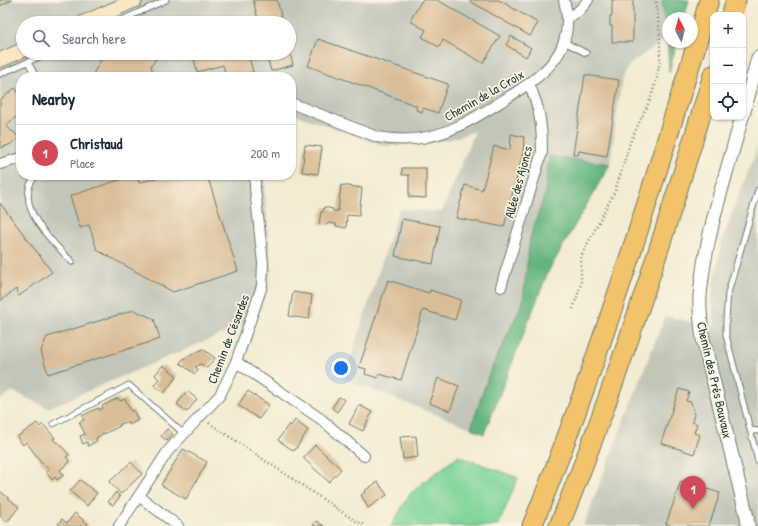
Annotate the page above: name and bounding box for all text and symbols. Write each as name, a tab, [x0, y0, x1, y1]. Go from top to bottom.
north arrow	[662, 12, 698, 48]
map controls	[710, 12, 746, 120]
button: +	[710, 12, 746, 48]
search box	[16, 16, 296, 60]
icon: search	[30, 27, 52, 49]
text: Search here	[62, 28, 126, 49]
button: −	[710, 48, 746, 84]
street label: Chemin de la Croix	[441, 65, 527, 125]
button: locate	[710, 84, 746, 120]
text: Nearby	[32, 87, 75, 110]
text: Christaud	[70, 133, 122, 154]
text: 1	[43, 144, 47, 162]
text: 200 m	[250, 144, 280, 162]
street label: Allée des Ajoncs	[500, 144, 536, 220]
text: Place	[70, 154, 95, 172]
street label: Chemin de Césardes	[203, 292, 253, 386]
street label: Chemin des Prés Bouvaux	[693, 320, 737, 440]
your location	[331, 358, 351, 378]
pin: 1	[680, 476, 706, 509]

